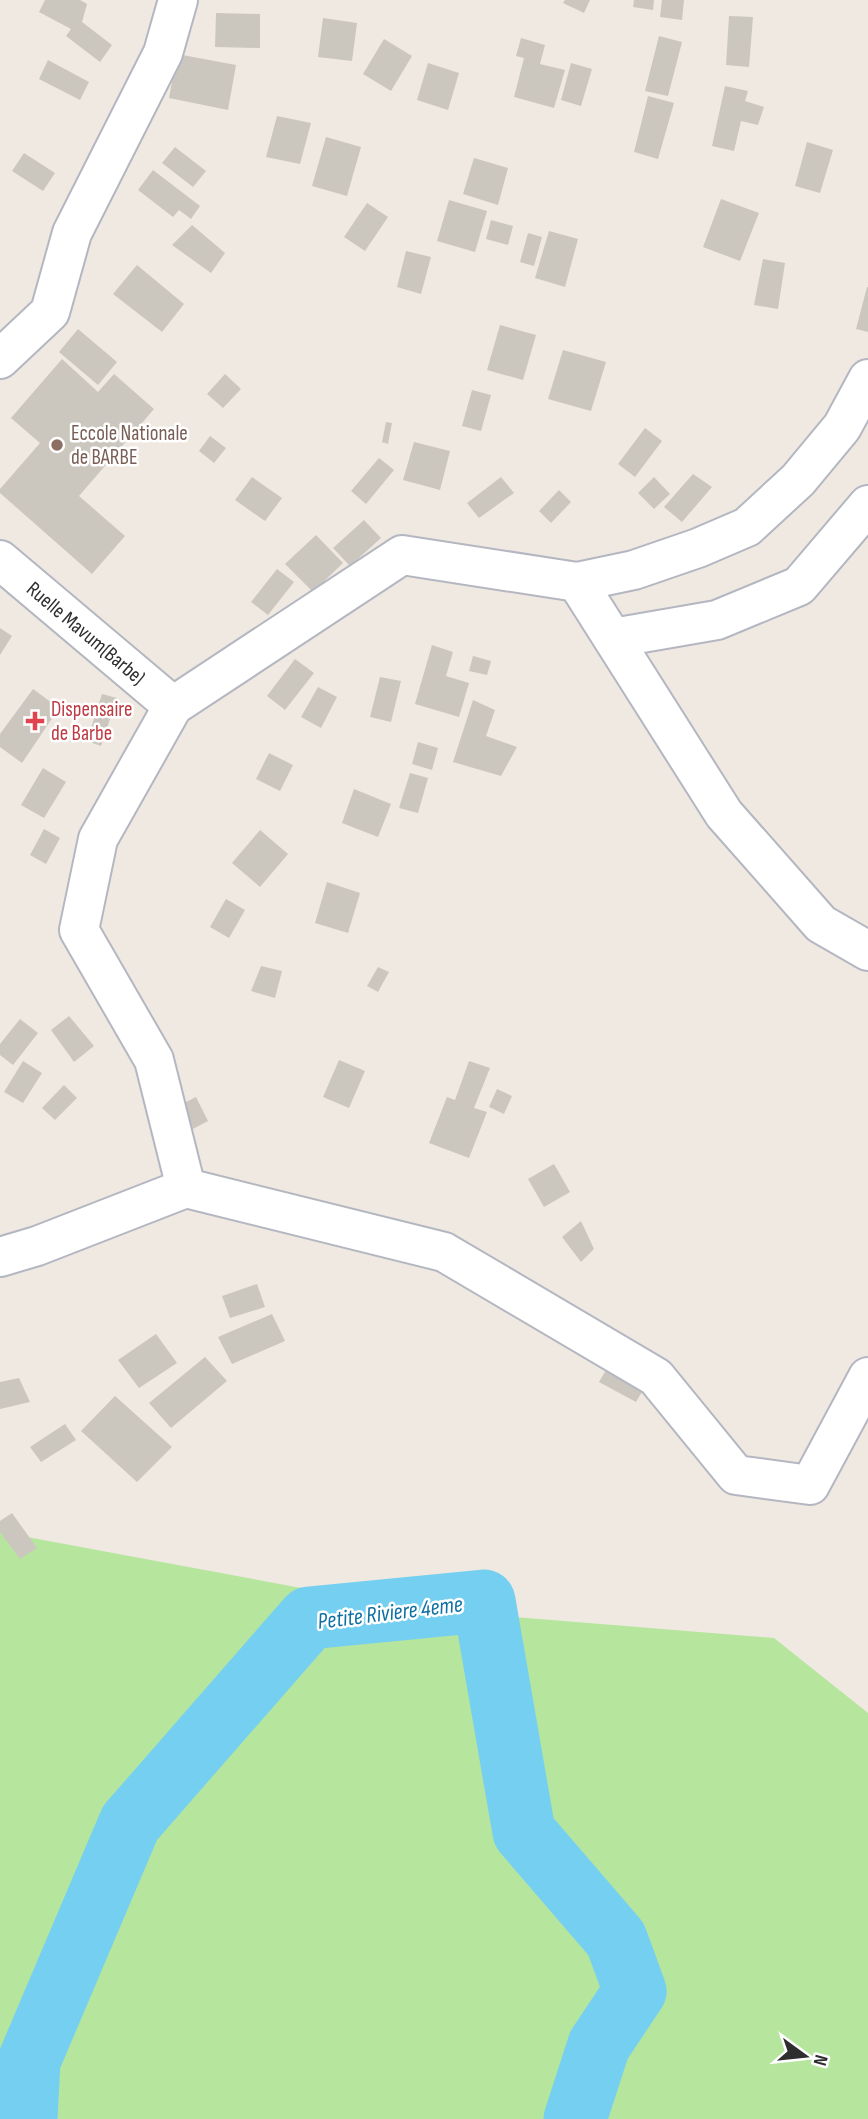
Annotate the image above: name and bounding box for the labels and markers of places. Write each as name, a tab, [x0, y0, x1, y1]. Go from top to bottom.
place label: Eccole Nationale de BARBE	[71, 421, 188, 470]
marker: Eccole Nationale de BARBE	[49, 437, 65, 453]
place label: Dispensaire de Barbe	[51, 697, 132, 746]
marker: Dispensaire de Barbe	[25, 711, 45, 731]

